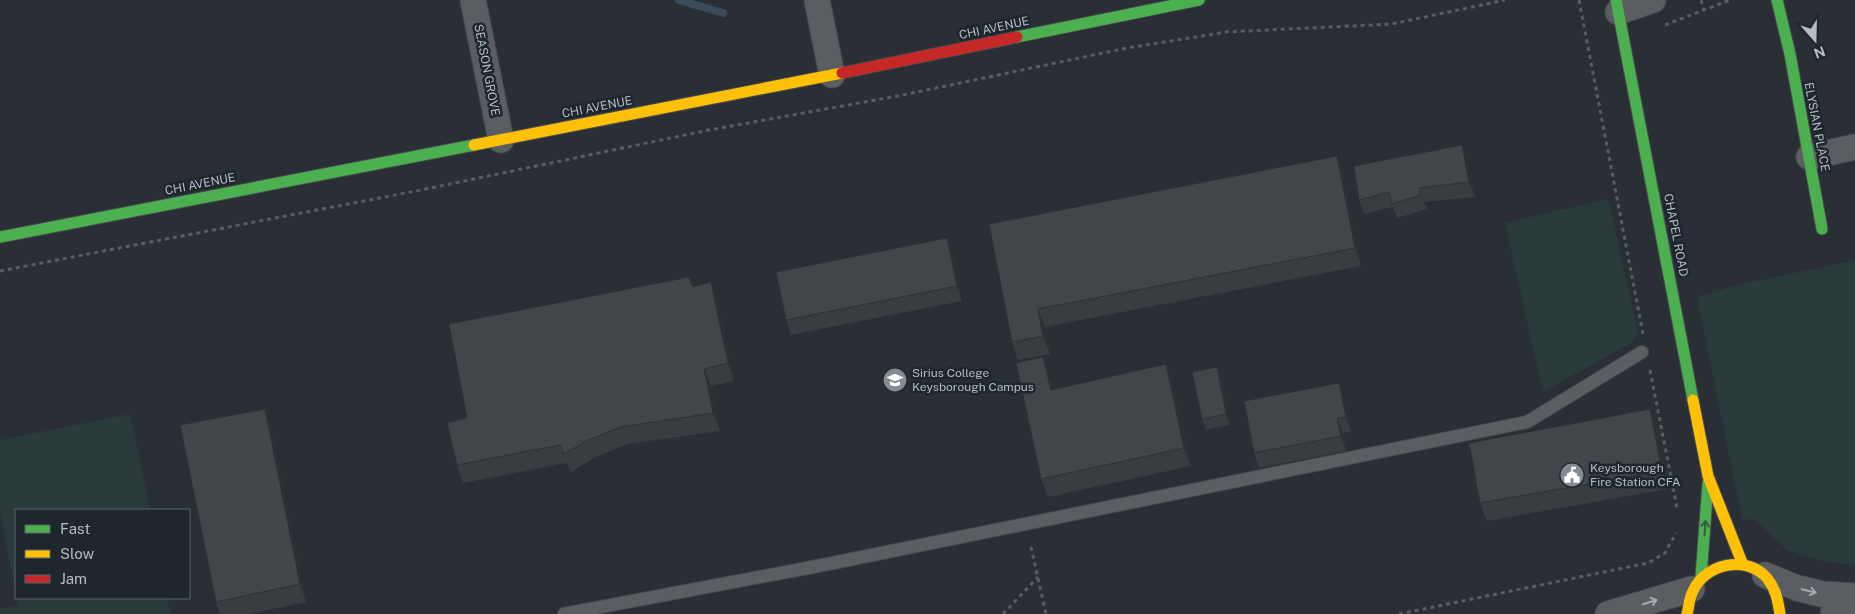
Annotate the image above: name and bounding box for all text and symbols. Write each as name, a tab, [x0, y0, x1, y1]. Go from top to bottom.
street label: CHI AVENUE	[958, 14, 1030, 42]
north arrow	[1790, 15, 1840, 65]
street label: SEASON GROVE	[471, 23, 503, 117]
text: N	[1812, 43, 1827, 62]
street label: ELYSIAN PLACE	[1801, 81, 1833, 173]
street label: CHI AVENUE	[561, 93, 633, 121]
street label: CHI AVENUE	[164, 170, 236, 198]
street label: CHAPEL ROAD	[1661, 192, 1691, 278]
place label: Sirius College Keysborough Campus	[912, 366, 1034, 394]
school or university icon: Sirius College Keysborough Campus	[882, 367, 908, 393]
place label: Keysborough Fire Station CFA	[1590, 461, 1681, 489]
public building icon: Keysborough Fire Station CFA	[1559, 462, 1585, 488]
legend	[15, 509, 190, 599]
text: Fast	[60, 520, 90, 537]
one-way arrow	[1700, 521, 1709, 537]
text: Slow	[60, 545, 95, 562]
text: Jam	[60, 570, 87, 587]
one-way arrow	[1800, 587, 1816, 596]
one-way arrow	[1642, 596, 1658, 606]

